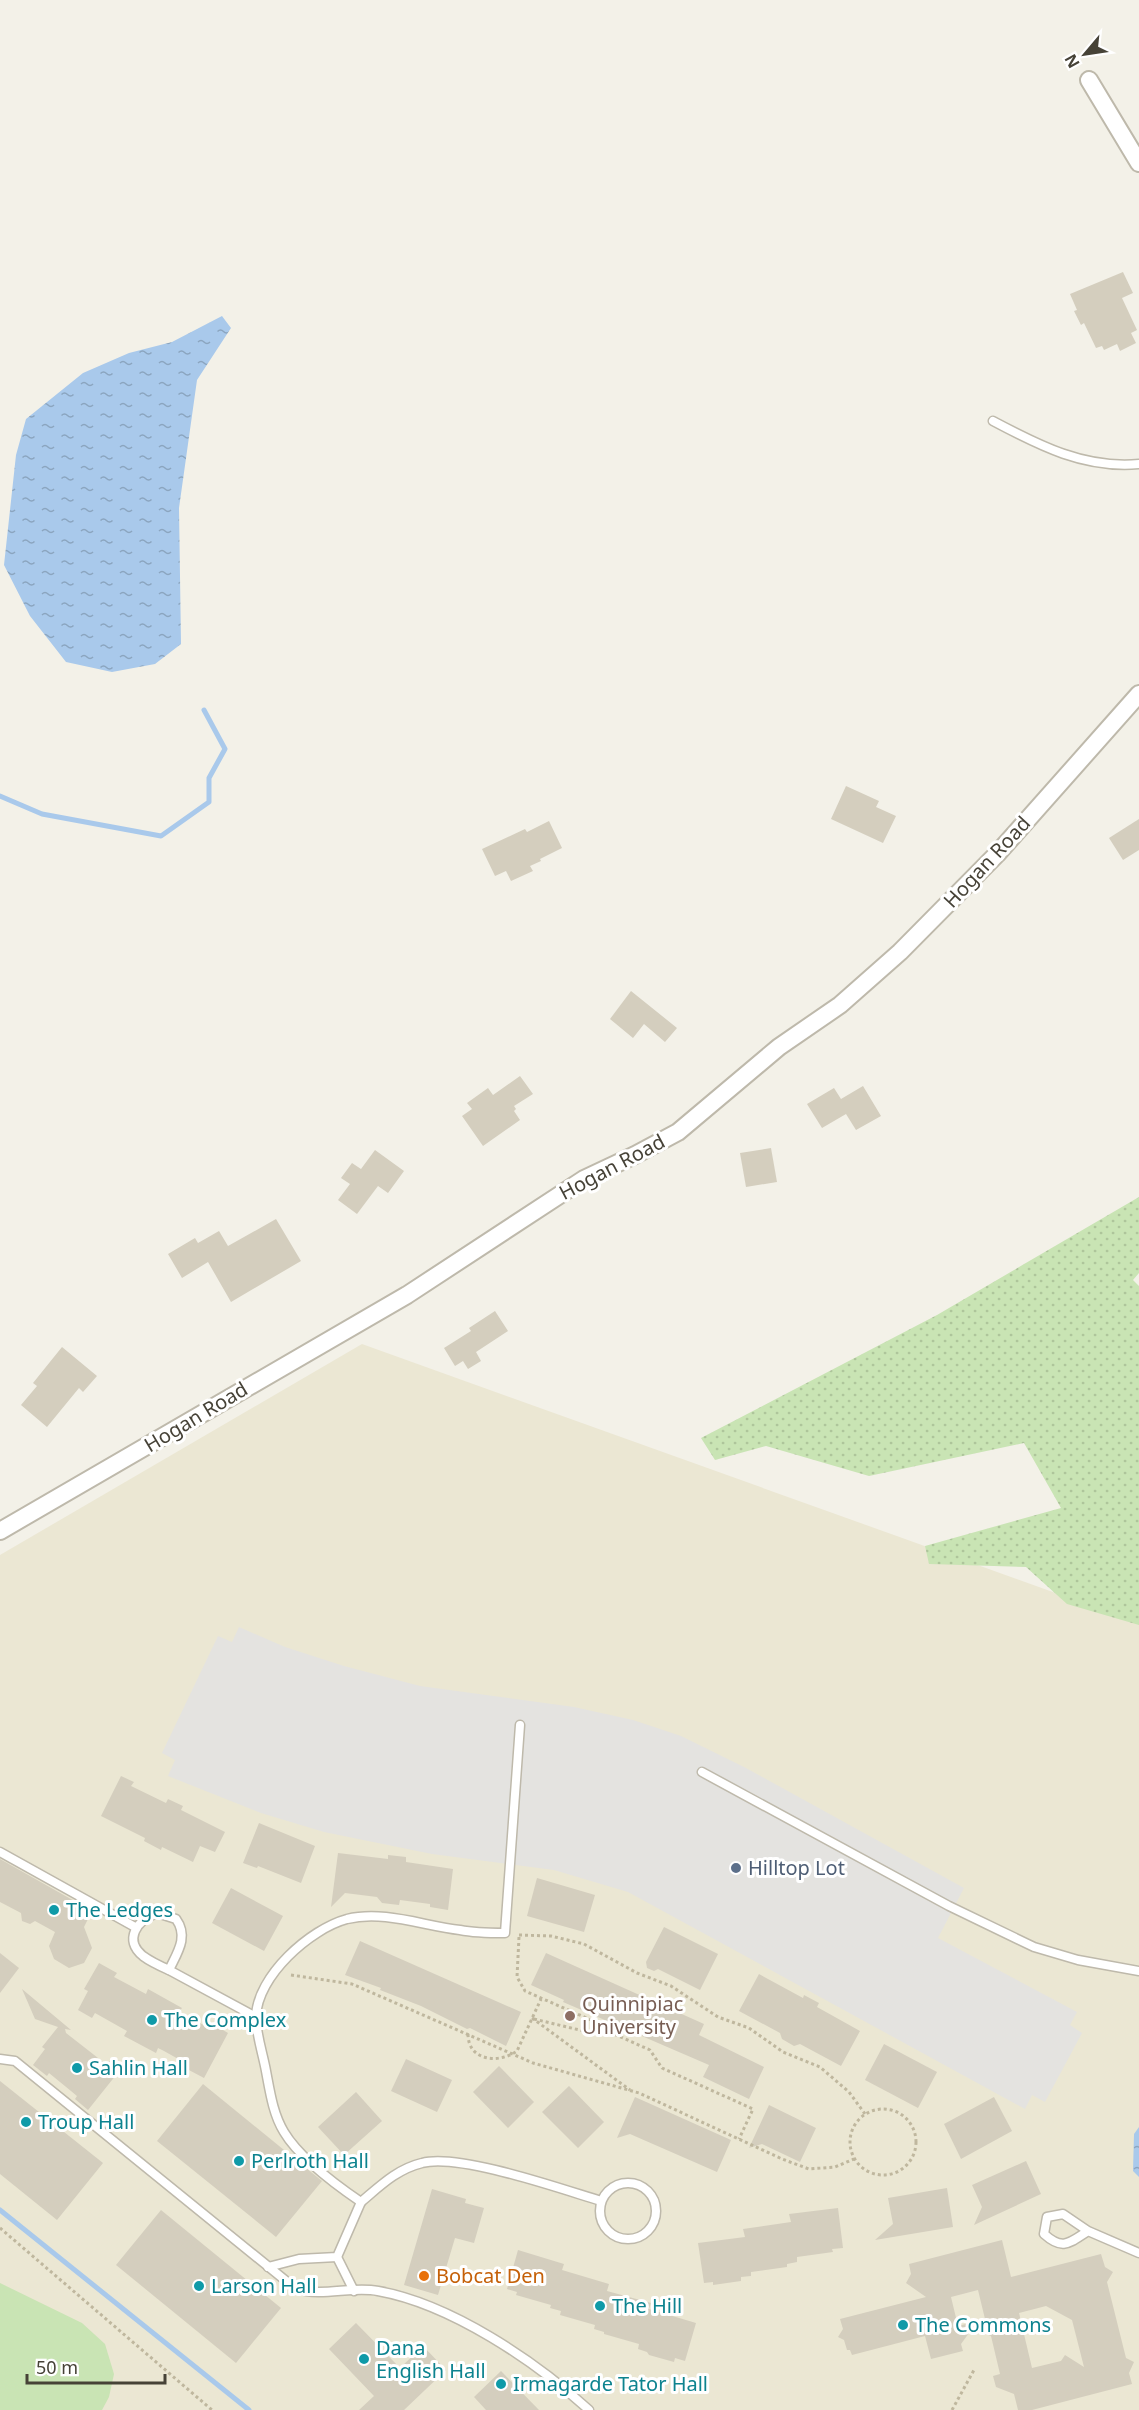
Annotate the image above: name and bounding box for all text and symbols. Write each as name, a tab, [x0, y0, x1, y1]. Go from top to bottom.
north arrow	[1055, 24, 1115, 84]
text: N	[1059, 50, 1085, 72]
street label: Hogan Road	[937, 810, 1036, 913]
street label: Hogan Road	[554, 1127, 669, 1206]
street label: Hogan Road	[139, 1375, 252, 1458]
place label: Hilltop Lot	[748, 1854, 845, 1881]
marker: Hilltop Lot	[729, 1861, 743, 1875]
place label: The Ledges	[66, 1896, 173, 1923]
marker: The Ledges	[47, 1903, 61, 1917]
place label: Quinnipiac University	[582, 1990, 683, 2040]
place label: The Complex	[164, 2006, 287, 2033]
marker: Quinnipiac University	[563, 2009, 577, 2023]
marker: The Complex	[145, 2013, 159, 2027]
place label: Sahlin Hall	[89, 2054, 188, 2081]
marker: Sahlin Hall	[70, 2061, 84, 2075]
place label: Troup Hall	[38, 2108, 134, 2135]
marker: Troup Hall	[19, 2115, 33, 2129]
place label: Perlroth Hall	[251, 2147, 369, 2174]
marker: Perlroth Hall	[232, 2154, 246, 2168]
place label: Bobcat Den	[436, 2262, 545, 2289]
marker: Bobcat Den	[417, 2269, 431, 2283]
place label: Larson Hall	[211, 2272, 317, 2299]
marker: Larson Hall	[192, 2279, 206, 2293]
place label: The Hill	[612, 2292, 682, 2319]
marker: The Hill	[593, 2299, 607, 2313]
place label: The Commons	[915, 2311, 1051, 2338]
marker: The Commons	[896, 2318, 910, 2332]
place label: Dana English Hall	[376, 2334, 486, 2384]
scale bar	[27, 2347, 165, 2385]
marker: Dana English Hall	[357, 2352, 371, 2366]
text: 50 m	[36, 2355, 78, 2379]
place label: Irmagarde Tator Hall	[513, 2370, 708, 2397]
marker: Irmagarde Tator Hall	[494, 2377, 508, 2391]

